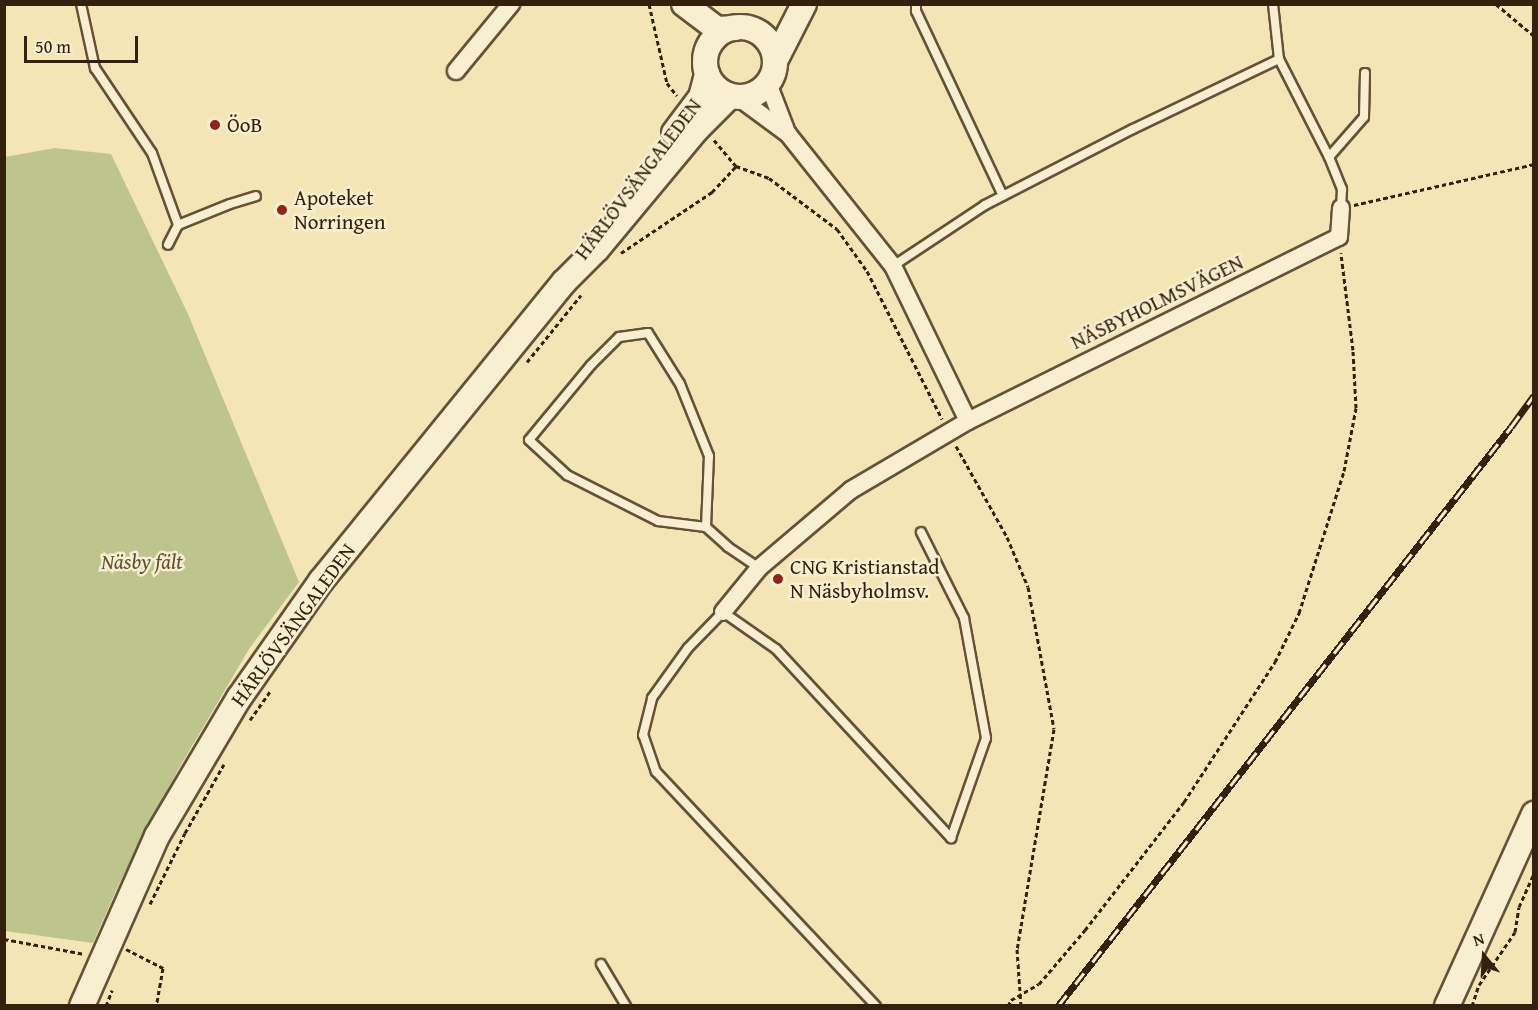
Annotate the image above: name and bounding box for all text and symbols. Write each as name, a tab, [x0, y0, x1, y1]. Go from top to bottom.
scale bar	[27, 24, 141, 62]
text: 50 m	[35, 33, 71, 60]
street label: HÄRLÖVSÄNGALEDEN	[569, 93, 707, 265]
place label: ÖoB	[227, 112, 262, 138]
marker: ÖoB	[208, 118, 222, 132]
place label: Apoteket Norringen	[294, 185, 386, 235]
marker: Apoteket Norringen	[275, 203, 289, 217]
street label: NÄSBYHOLMSVÄGEN	[1067, 249, 1247, 355]
street label: HÄRLÖVSÄNGALEDEN	[225, 539, 361, 711]
park label: Näsby fält	[101, 549, 183, 575]
place label: CNG Kristianstad N Näsbyholmsv.	[790, 554, 939, 604]
marker: CNG Kristianstad N Näsbyholmsv.	[771, 572, 785, 586]
north arrow	[1454, 926, 1514, 986]
text: N	[1470, 926, 1487, 952]

